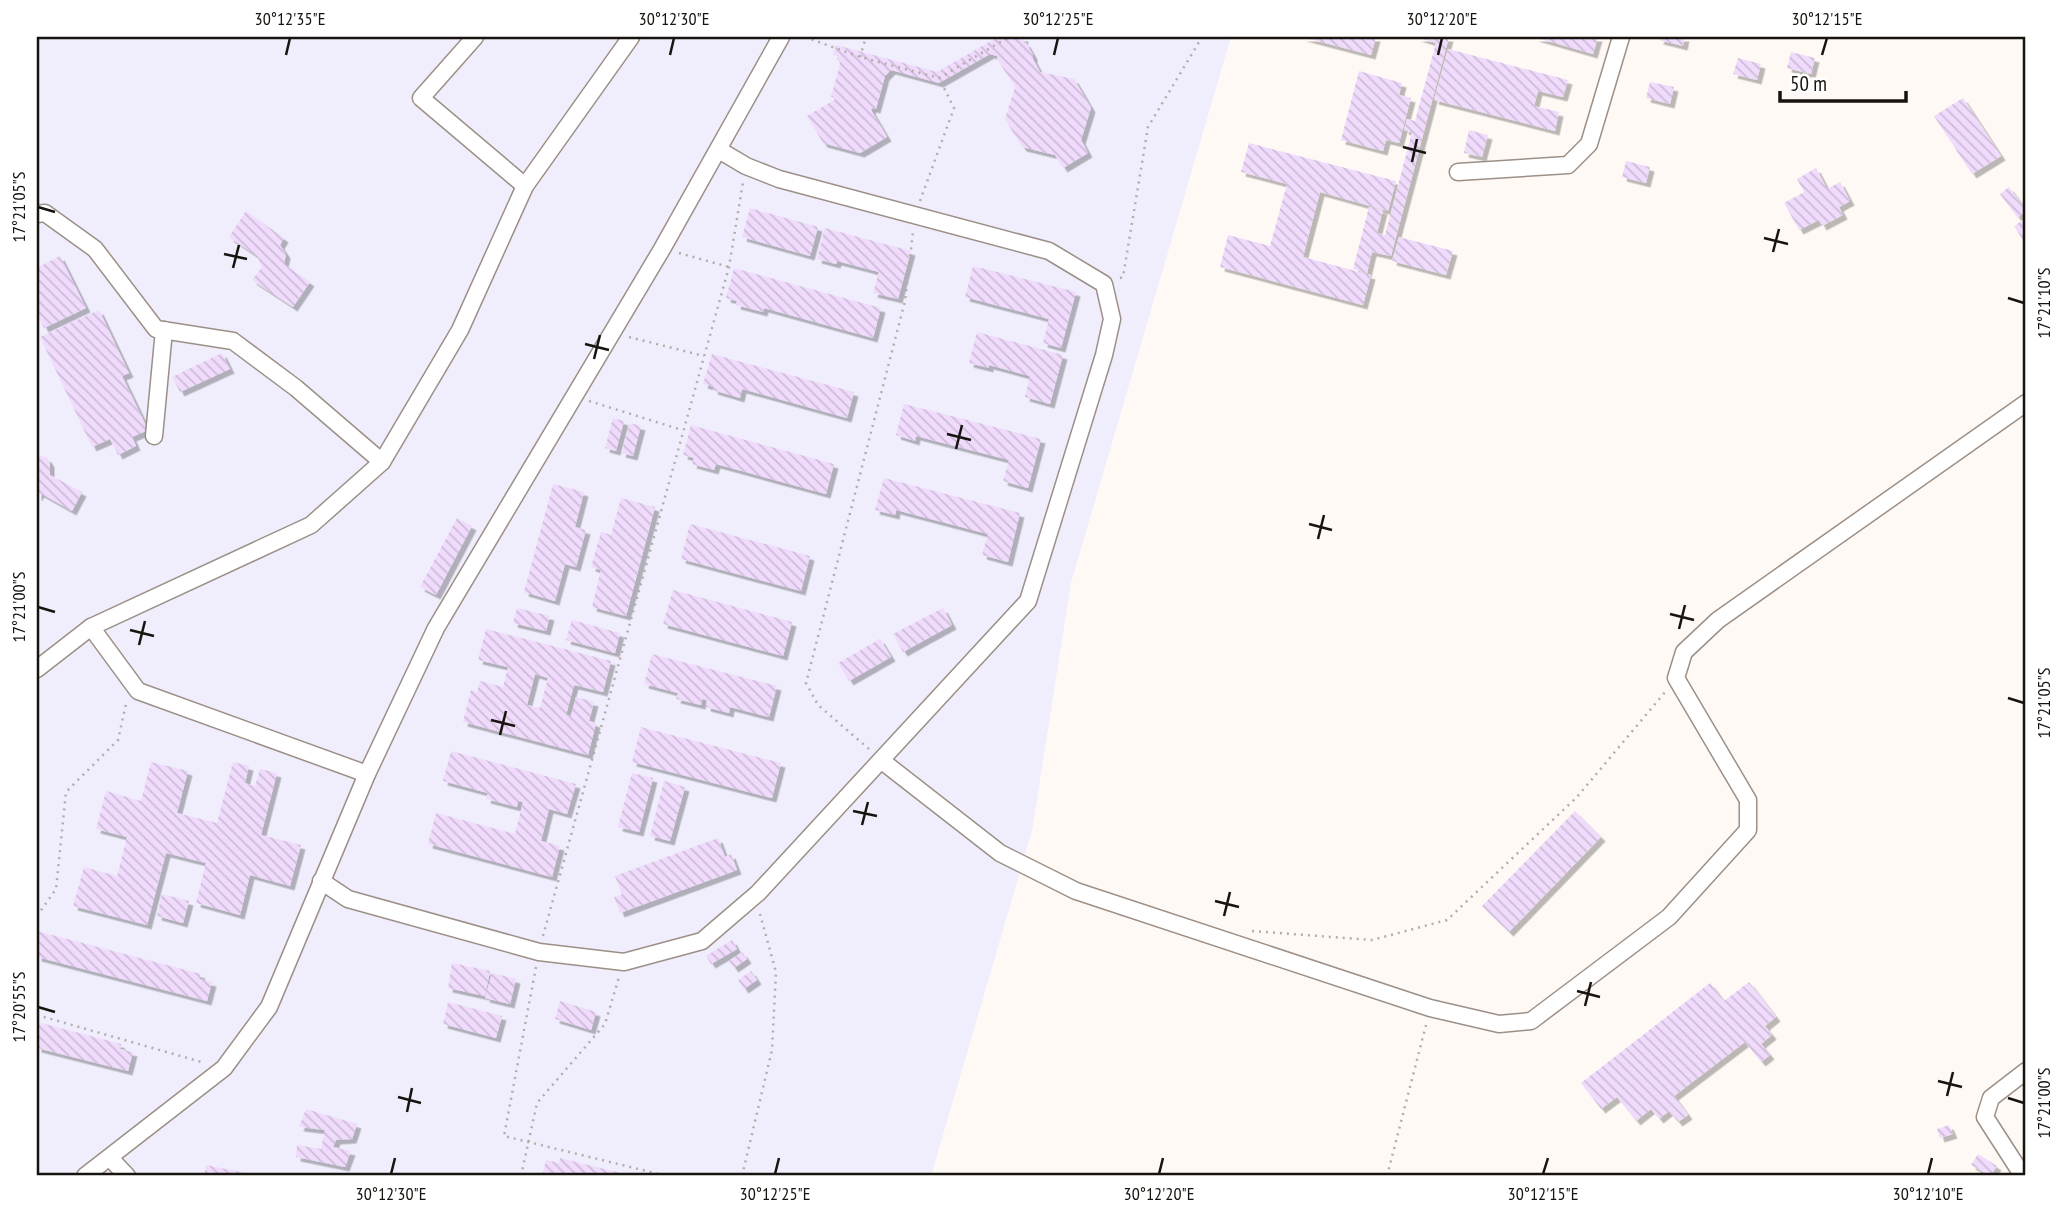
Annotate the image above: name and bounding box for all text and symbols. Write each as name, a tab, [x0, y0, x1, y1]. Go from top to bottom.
text: 30°12'35"E	[255, 7, 325, 30]
text: 30°12'30"E	[639, 7, 709, 30]
text: 30°12'25"E	[1023, 7, 1093, 30]
text: 30°12'20"E	[1407, 7, 1477, 30]
text: 30°12'15"E	[1792, 7, 1862, 30]
scale bar	[1780, 60, 1906, 104]
text: 50 m	[1790, 70, 1827, 97]
text: 17°21'05"S	[7, 171, 30, 242]
text: 17°21'10"S	[2032, 267, 2055, 338]
text: 17°21'00"S	[7, 571, 30, 642]
text: 17°21'05"S	[2032, 667, 2055, 738]
text: 17°20'55"S	[7, 971, 30, 1042]
text: 17°21'00"S	[2032, 1067, 2055, 1138]
text: 30°12'30"E	[356, 1182, 426, 1205]
text: 30°12'25"E	[740, 1182, 810, 1205]
text: 30°12'20"E	[1124, 1182, 1194, 1205]
text: 30°12'15"E	[1508, 1182, 1578, 1205]
text: 30°12'10"E	[1893, 1182, 1963, 1205]

